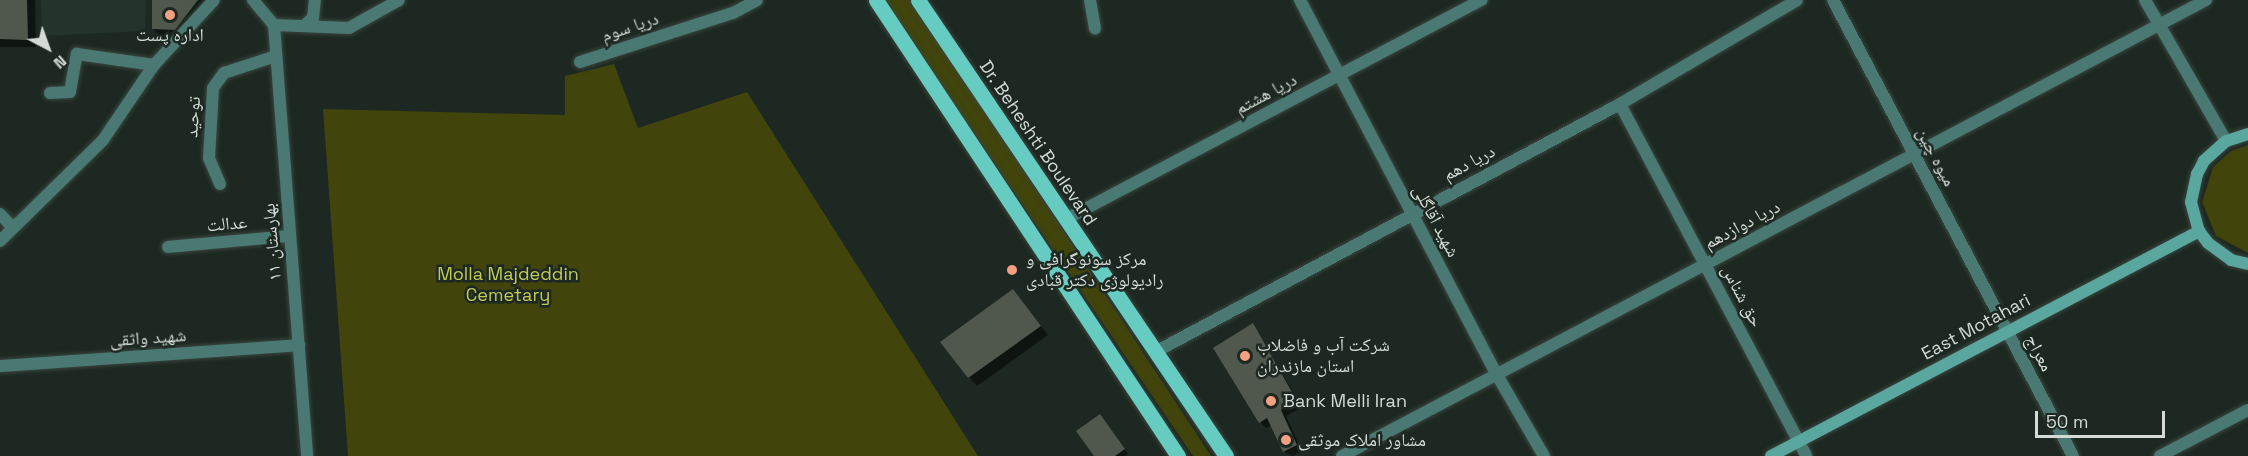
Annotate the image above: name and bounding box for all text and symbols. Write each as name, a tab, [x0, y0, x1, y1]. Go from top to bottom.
marker: اداره پست	[163, 8, 177, 22]
street label: دریا سوم	[599, 8, 661, 46]
north arrow	[18, 18, 78, 78]
place label: اداره پست	[136, 24, 204, 46]
text: N	[49, 51, 71, 73]
street label: Dr. Beheshti Boulevard	[974, 56, 1102, 230]
street label: دریا هشتم	[1231, 69, 1301, 119]
street label: توحید	[181, 96, 205, 138]
street label: میوه چین	[1912, 124, 1960, 190]
street label: دریا دهم	[1439, 140, 1499, 186]
street label: شهید آقاگلی	[1408, 181, 1464, 261]
street label: دریا دوازدهم	[1700, 196, 1784, 254]
street label: بهارستان ۱۱	[258, 202, 286, 282]
street label: عدالت	[206, 211, 248, 237]
place label: مركز سونوگرافی و راديولوژی دكتر قبادی	[1026, 249, 1163, 292]
marker: مركز سونوگرافی و راديولوژی دكتر قبادی	[1003, 261, 1021, 279]
street label: حق شناس	[1717, 261, 1767, 331]
park label: Molla Majdeddin Cemetary	[437, 264, 579, 306]
street label: East Motahari	[1918, 289, 2034, 365]
street label: شهید واثقی	[109, 325, 187, 351]
street label: معراج	[2020, 331, 2058, 375]
place label: شرکت آب و فاضلاب استان مازندران	[1257, 335, 1390, 378]
marker: شرکت آب و فاضلاب استان مازندران	[1238, 349, 1252, 363]
place label: Bank Melli Iran	[1283, 390, 1407, 412]
marker: Bank Melli Iran	[1264, 394, 1278, 408]
scale bar	[2038, 399, 2168, 437]
text: 50 m	[2046, 410, 2088, 433]
place label: مشاور املاک موثقی	[1298, 429, 1426, 451]
marker: مشاور املاک موثقی	[1279, 433, 1293, 447]

